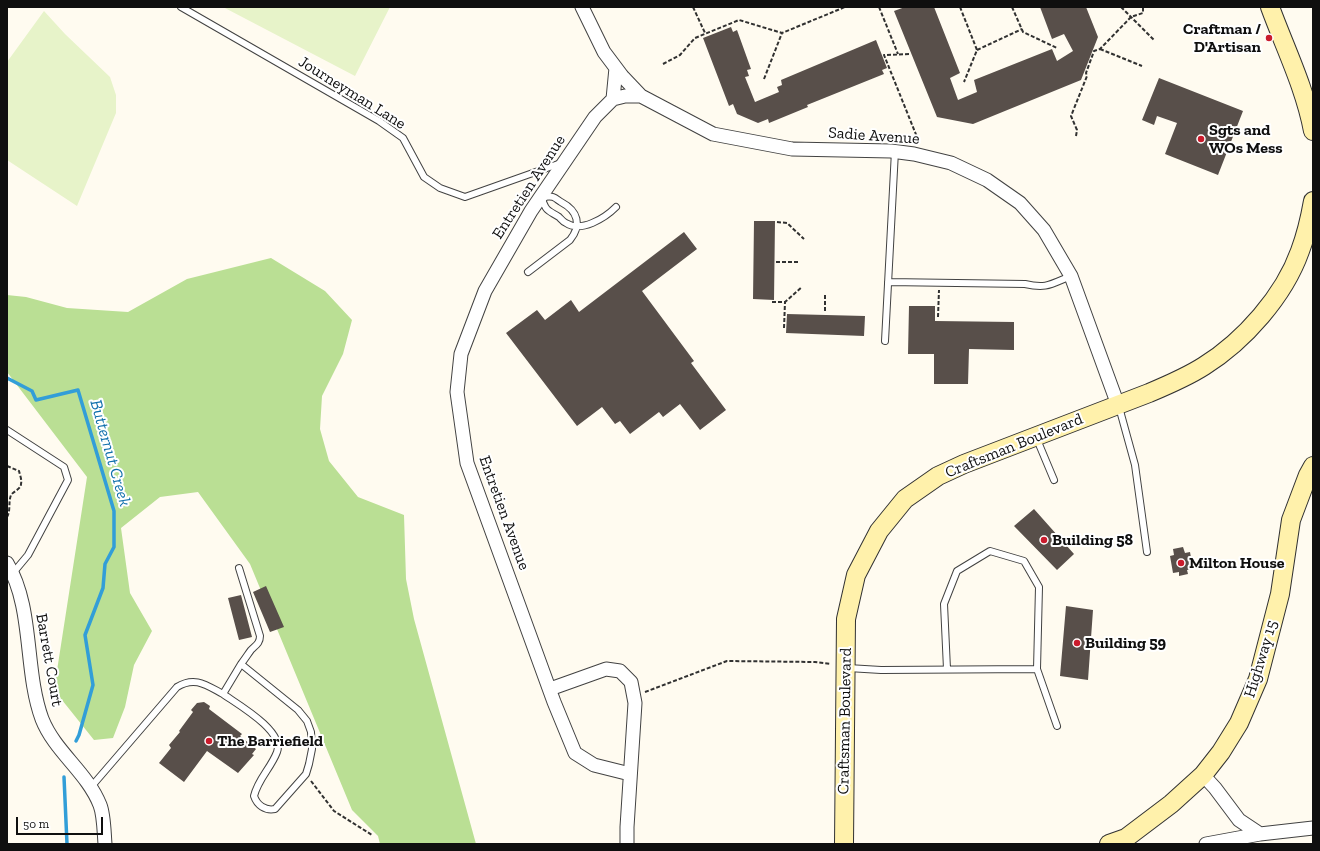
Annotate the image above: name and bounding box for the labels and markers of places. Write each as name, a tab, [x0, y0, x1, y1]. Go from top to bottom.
place label: Craftman / D'Artisan	[1183, 19, 1261, 57]
marker: Craftman / D'Artisan	[1264, 33, 1274, 43]
place label: Sgts and WOs Mess	[1209, 120, 1283, 158]
marker: Sgts and WOs Mess	[1196, 134, 1206, 144]
place label: Building 58	[1052, 530, 1133, 550]
marker: Building 58	[1039, 535, 1049, 545]
place label: Milton House	[1189, 553, 1285, 573]
marker: Milton House	[1176, 558, 1186, 568]
place label: Building 59	[1085, 633, 1166, 653]
marker: Building 59	[1072, 638, 1082, 648]
place label: The Barriefield	[217, 731, 323, 751]
marker: The Barriefield	[204, 736, 214, 746]

